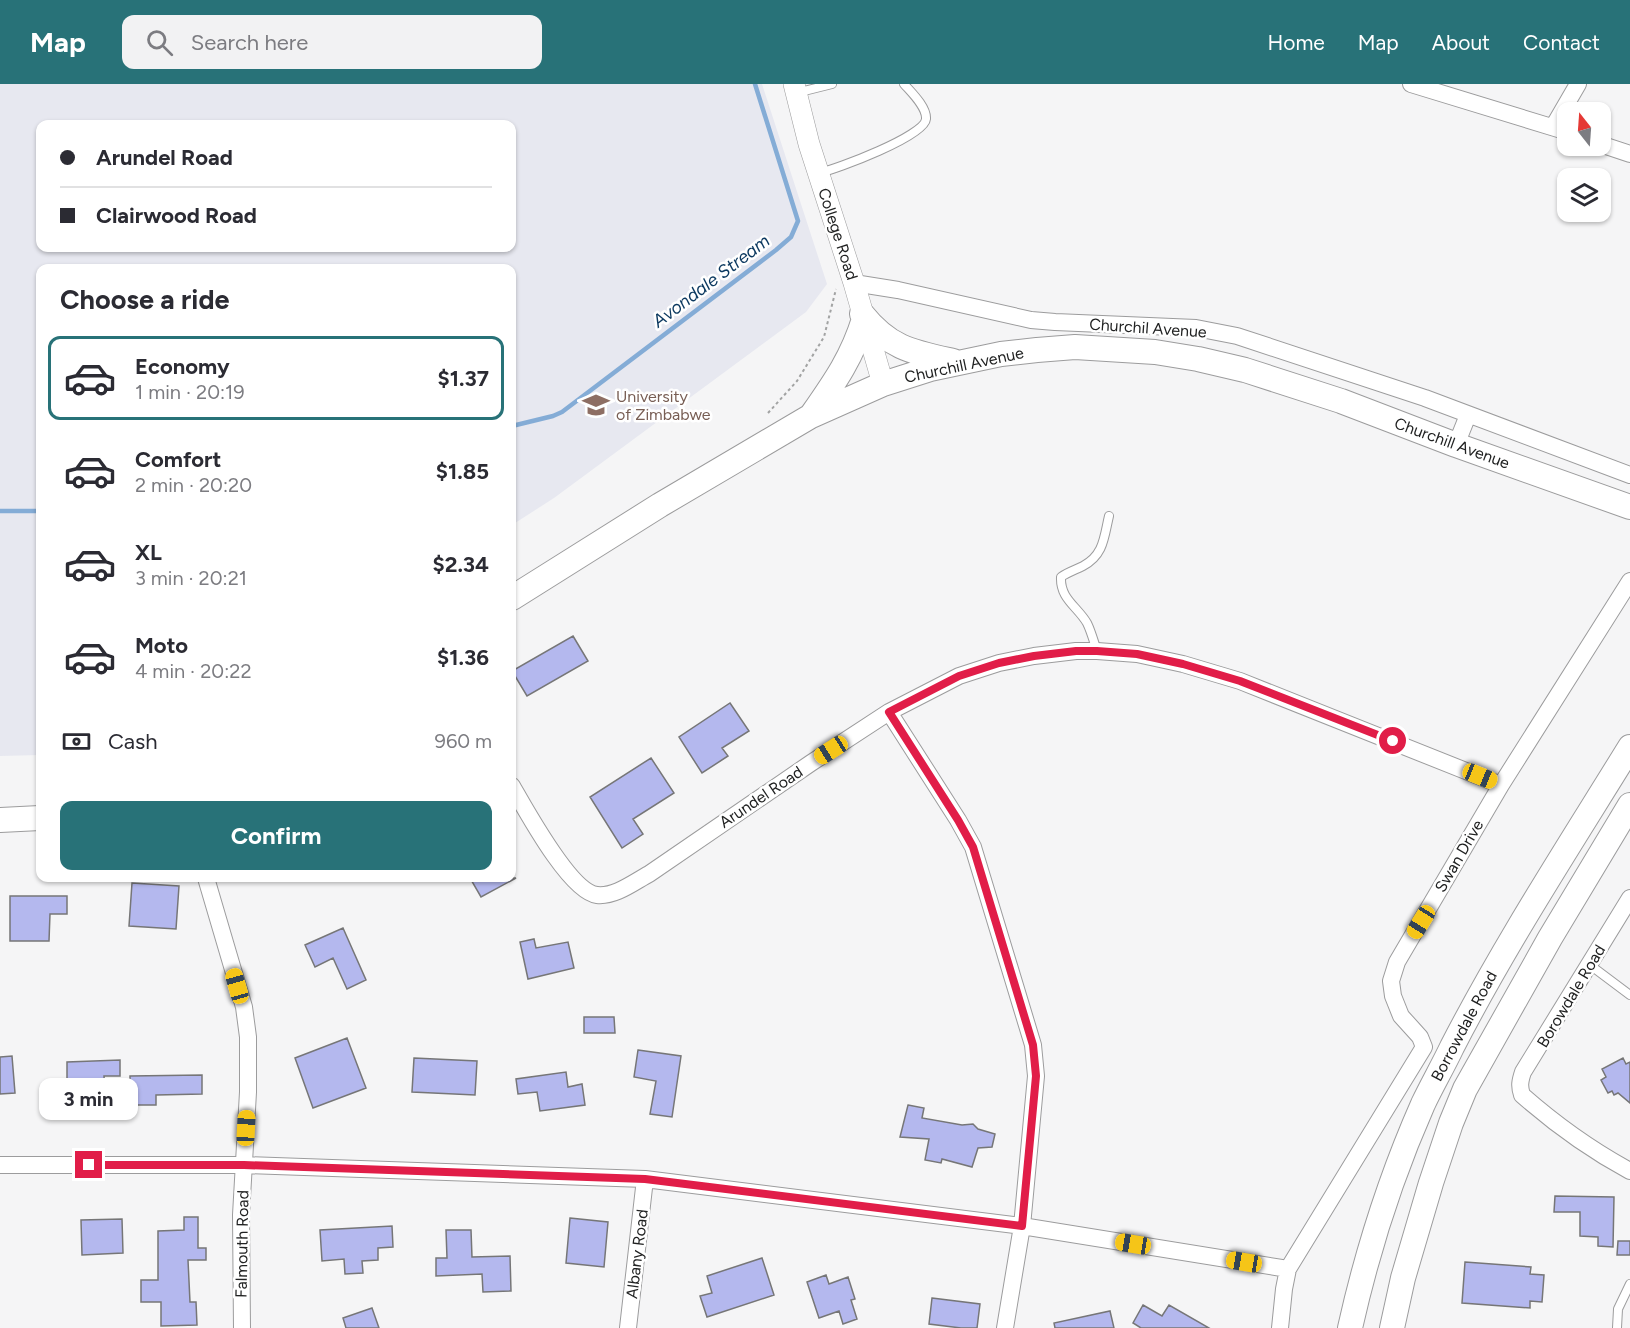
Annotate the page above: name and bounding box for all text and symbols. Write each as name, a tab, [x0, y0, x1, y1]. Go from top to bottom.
search box	[122, 15, 542, 69]
text: Map	[30, 25, 86, 59]
icon: search	[143, 26, 176, 59]
text: Search here	[191, 29, 308, 56]
text: Home	[1268, 30, 1325, 55]
text: Map	[1358, 30, 1399, 55]
text: About	[1432, 30, 1490, 55]
text: Contact	[1523, 30, 1600, 55]
north arrow	[1557, 102, 1611, 156]
map controls	[1557, 102, 1611, 222]
text: Arundel Road	[96, 144, 233, 171]
button: layers	[1557, 168, 1611, 222]
street label: College Road	[814, 186, 862, 282]
text: Clairwood Road	[96, 202, 257, 229]
water label: Avondale Stream	[647, 230, 774, 333]
text: Choose a ride	[60, 283, 229, 316]
street label: Churchil Avenue	[1089, 314, 1208, 342]
street label: Churchill Avenue	[903, 343, 1026, 387]
icon: car	[63, 351, 117, 405]
text: Economy	[135, 353, 230, 380]
text: $1.37	[438, 365, 489, 392]
text: 1 min · 20:19	[135, 380, 245, 404]
place label: University of Zimbabwe	[616, 387, 711, 424]
school or university icon: University of Zimbabwe	[581, 390, 611, 420]
street label: Churchill Avenue	[1392, 413, 1512, 473]
icon: car	[63, 444, 117, 498]
text: Comfort	[135, 446, 221, 473]
text: $1.85	[436, 458, 489, 485]
text: 2 min · 20:20	[135, 473, 252, 497]
icon: car	[63, 537, 117, 591]
text: XL	[135, 539, 162, 566]
text: $2.34	[432, 551, 489, 578]
text: 3 min · 20:21	[135, 566, 247, 590]
icon: car	[63, 630, 117, 684]
text: Moto	[135, 632, 188, 659]
text: $1.36	[437, 644, 489, 671]
text: 4 min · 20:22	[135, 659, 252, 683]
icon: cash	[60, 725, 93, 758]
route start	[1379, 727, 1406, 754]
text: Cash	[108, 728, 158, 755]
text: 960 m	[435, 729, 492, 753]
car	[811, 733, 851, 767]
car	[1460, 761, 1500, 791]
street label: Arundel Road	[716, 762, 806, 832]
button: Confirm	[60, 801, 492, 870]
street label: Swan Drive	[1431, 816, 1487, 895]
car	[1404, 902, 1438, 942]
street label: Borowdale Road	[1533, 941, 1609, 1051]
car	[223, 966, 251, 1006]
street label: Borrowdale Road	[1427, 968, 1501, 1084]
callout: 3 min	[40, 1078, 138, 1120]
text: 3 min	[64, 1087, 113, 1111]
car	[236, 1110, 256, 1146]
route end	[75, 1151, 102, 1178]
street label: Falmouth Road	[232, 1190, 252, 1298]
street label: Albany Road	[622, 1208, 652, 1300]
car	[1114, 1232, 1152, 1256]
car	[1225, 1250, 1263, 1274]

